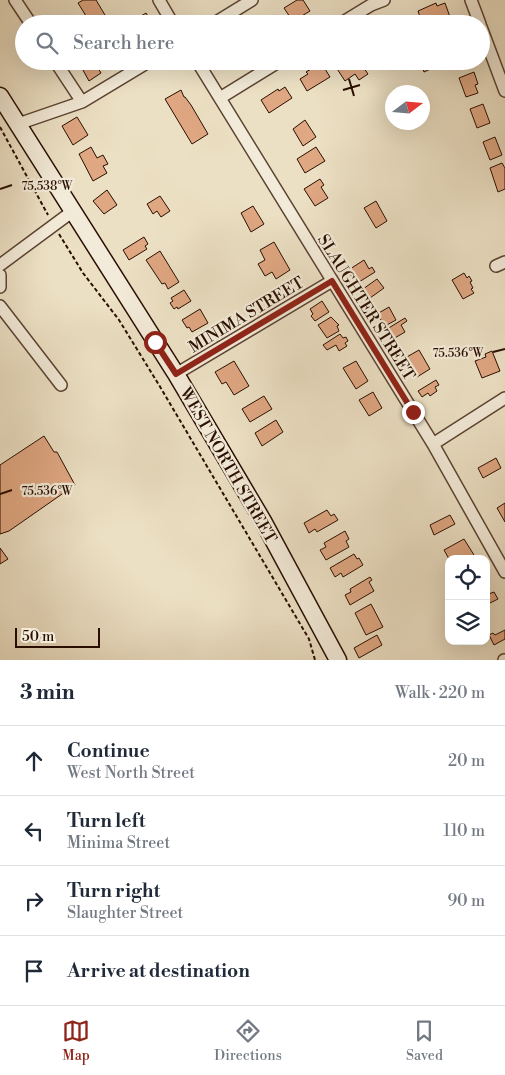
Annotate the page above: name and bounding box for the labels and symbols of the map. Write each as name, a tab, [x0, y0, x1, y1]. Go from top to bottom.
north arrow	[385, 85, 430, 130]
text: 75.538°W	[22, 179, 74, 194]
street label: SLAUGHTER STREET	[313, 231, 419, 384]
street label: MINIMA STREET	[185, 273, 308, 357]
route start	[144, 331, 167, 354]
text: 75.536°W	[433, 346, 485, 361]
street label: WEST NORTH STREET	[175, 383, 281, 547]
route end	[402, 401, 425, 424]
text: 75.536°W	[22, 484, 74, 499]
scale bar	[15, 625, 100, 648]

